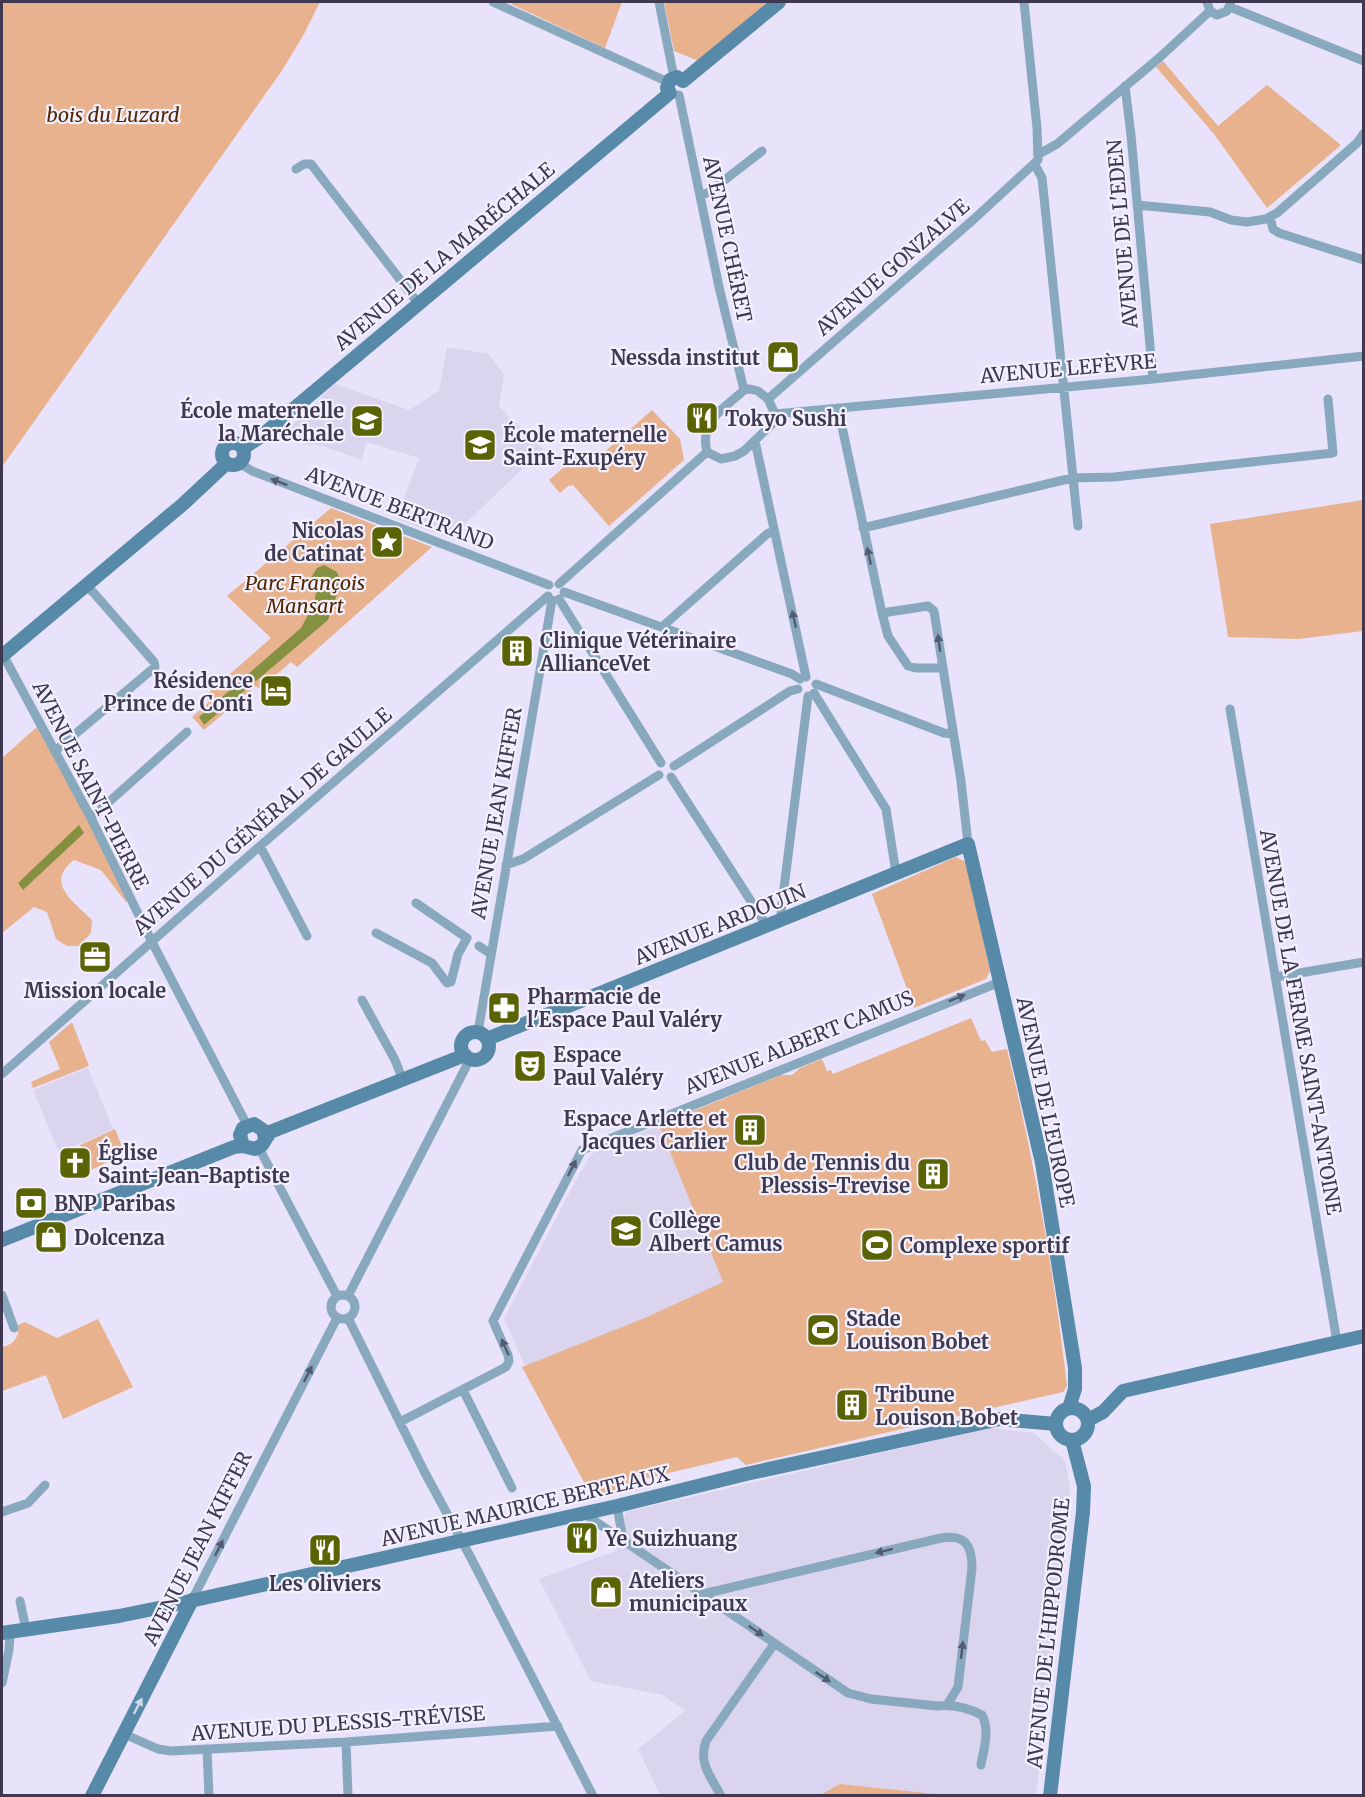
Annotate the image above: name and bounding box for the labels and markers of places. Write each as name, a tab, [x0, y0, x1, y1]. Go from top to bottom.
shop icon: Nessda institut	[765, 339, 801, 375]
place label: Nessda institut	[611, 345, 760, 370]
place label: École maternelle la Maréchale	[180, 396, 344, 446]
restaurant icon: Tokyo Sushi	[684, 400, 720, 436]
school or university icon: École maternelle la Maréchale	[349, 403, 385, 439]
place label: Tokyo Sushi	[725, 406, 847, 431]
place label: École maternelle Saint-Exupéry	[503, 420, 667, 470]
school or university icon: École maternelle Saint-Exupéry	[462, 427, 498, 463]
place label: Nicolas de Catinat	[264, 518, 364, 566]
place icon: Nicolas de Catinat	[369, 524, 405, 560]
place label: Clinique Vétérinaire AllianceVet	[539, 628, 737, 676]
building icon: Clinique Vétérinaire AllianceVet	[499, 633, 535, 669]
place label: Résidence Prince de Conti	[103, 668, 253, 716]
hotel icon: Résidence Prince de Conti	[258, 673, 294, 709]
office icon: Mission locale	[77, 939, 113, 975]
place label: Mission locale	[24, 978, 166, 1003]
place label: Pharmacie de l'Espace Paul Valéry	[527, 984, 722, 1032]
pharmacy icon: Pharmacie de l'Espace Paul Valéry	[486, 990, 522, 1026]
place label: Espace Paul Valéry	[553, 1042, 664, 1090]
theatre icon: Espace Paul Valéry	[512, 1048, 548, 1084]
place label: Espace Arlette et Jacques Carlier	[563, 1106, 727, 1154]
building icon: Espace Arlette et Jacques Carlier	[732, 1112, 768, 1148]
place label: Église Saint-Jean-Baptiste	[98, 1138, 290, 1188]
church icon: Église Saint-Jean-Baptiste	[57, 1145, 93, 1181]
place label: Club de Tennis du Plessis-Trevise	[734, 1150, 910, 1198]
building icon: Club de Tennis du Plessis-Trevise	[915, 1156, 951, 1192]
bank icon: BNP Paribas	[13, 1185, 49, 1221]
place label: BNP Paribas	[54, 1191, 176, 1216]
place label: Collège Albert Camus	[648, 1208, 783, 1256]
school or university icon: Collège Albert Camus	[608, 1213, 644, 1249]
shop icon: Dolcenza	[33, 1219, 69, 1255]
place label: Dolcenza	[74, 1225, 165, 1250]
sports icon: Complexe sportif	[859, 1227, 895, 1263]
place label: Complexe sportif	[900, 1233, 1070, 1258]
place label: Stade Louison Bobet	[846, 1306, 989, 1354]
sports icon: Stade Louison Bobet	[805, 1312, 841, 1348]
place label: Tribune Louison Bobet	[875, 1382, 1018, 1430]
building icon: Tribune Louison Bobet	[834, 1387, 870, 1423]
restaurant icon: Ye Suizhuang	[564, 1520, 600, 1556]
place label: Ye Suizhuang	[604, 1526, 738, 1551]
restaurant icon: Les oliviers	[307, 1532, 343, 1568]
place label: Ateliers municipaux	[628, 1568, 748, 1616]
place label: Les oliviers	[269, 1571, 381, 1596]
shop icon: Ateliers municipaux	[588, 1574, 624, 1610]

